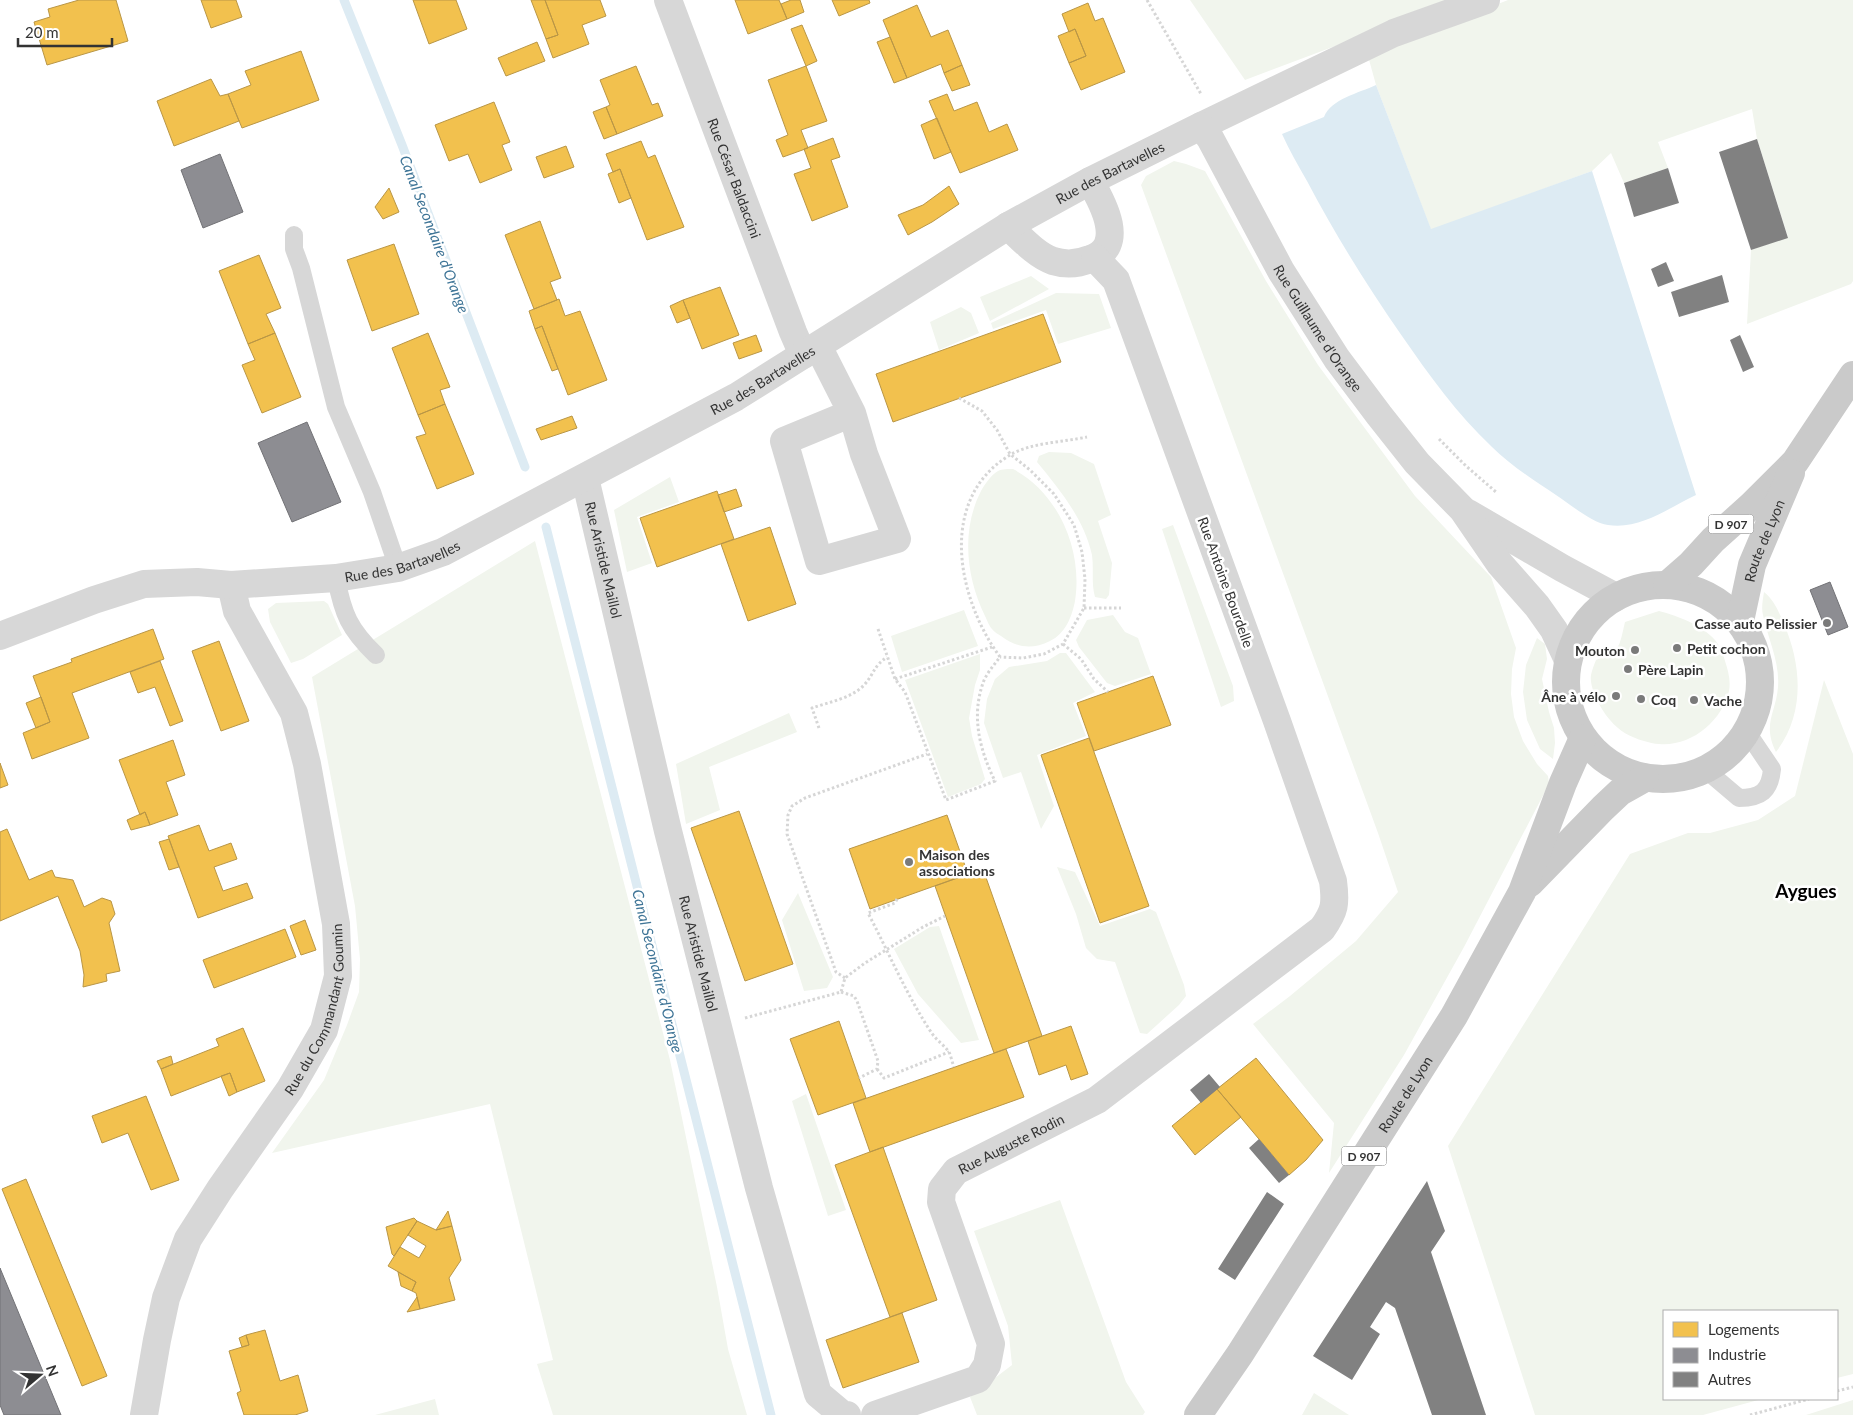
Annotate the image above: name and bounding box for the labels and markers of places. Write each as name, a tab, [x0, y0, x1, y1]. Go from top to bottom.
place label: Casse auto Pelissier	[1694, 615, 1818, 632]
marker: Casse auto Pelissier	[1821, 617, 1833, 629]
place label: Petit cochon	[1687, 640, 1766, 657]
place label: Mouton	[1575, 642, 1625, 659]
marker: Petit cochon	[1671, 642, 1683, 654]
marker: Mouton	[1629, 644, 1641, 656]
place label: Père Lapin	[1638, 661, 1704, 678]
marker: Père Lapin	[1622, 663, 1634, 675]
place label: Âne à vélo	[1540, 688, 1606, 705]
marker: Âne à vélo	[1610, 690, 1622, 702]
place label: Coq	[1651, 691, 1676, 708]
place label: Vache	[1703, 692, 1742, 709]
marker: Coq	[1635, 693, 1647, 705]
marker: Vache	[1688, 694, 1700, 706]
place label: Maison des associations	[919, 846, 995, 879]
marker: Maison des associations	[903, 856, 915, 868]

